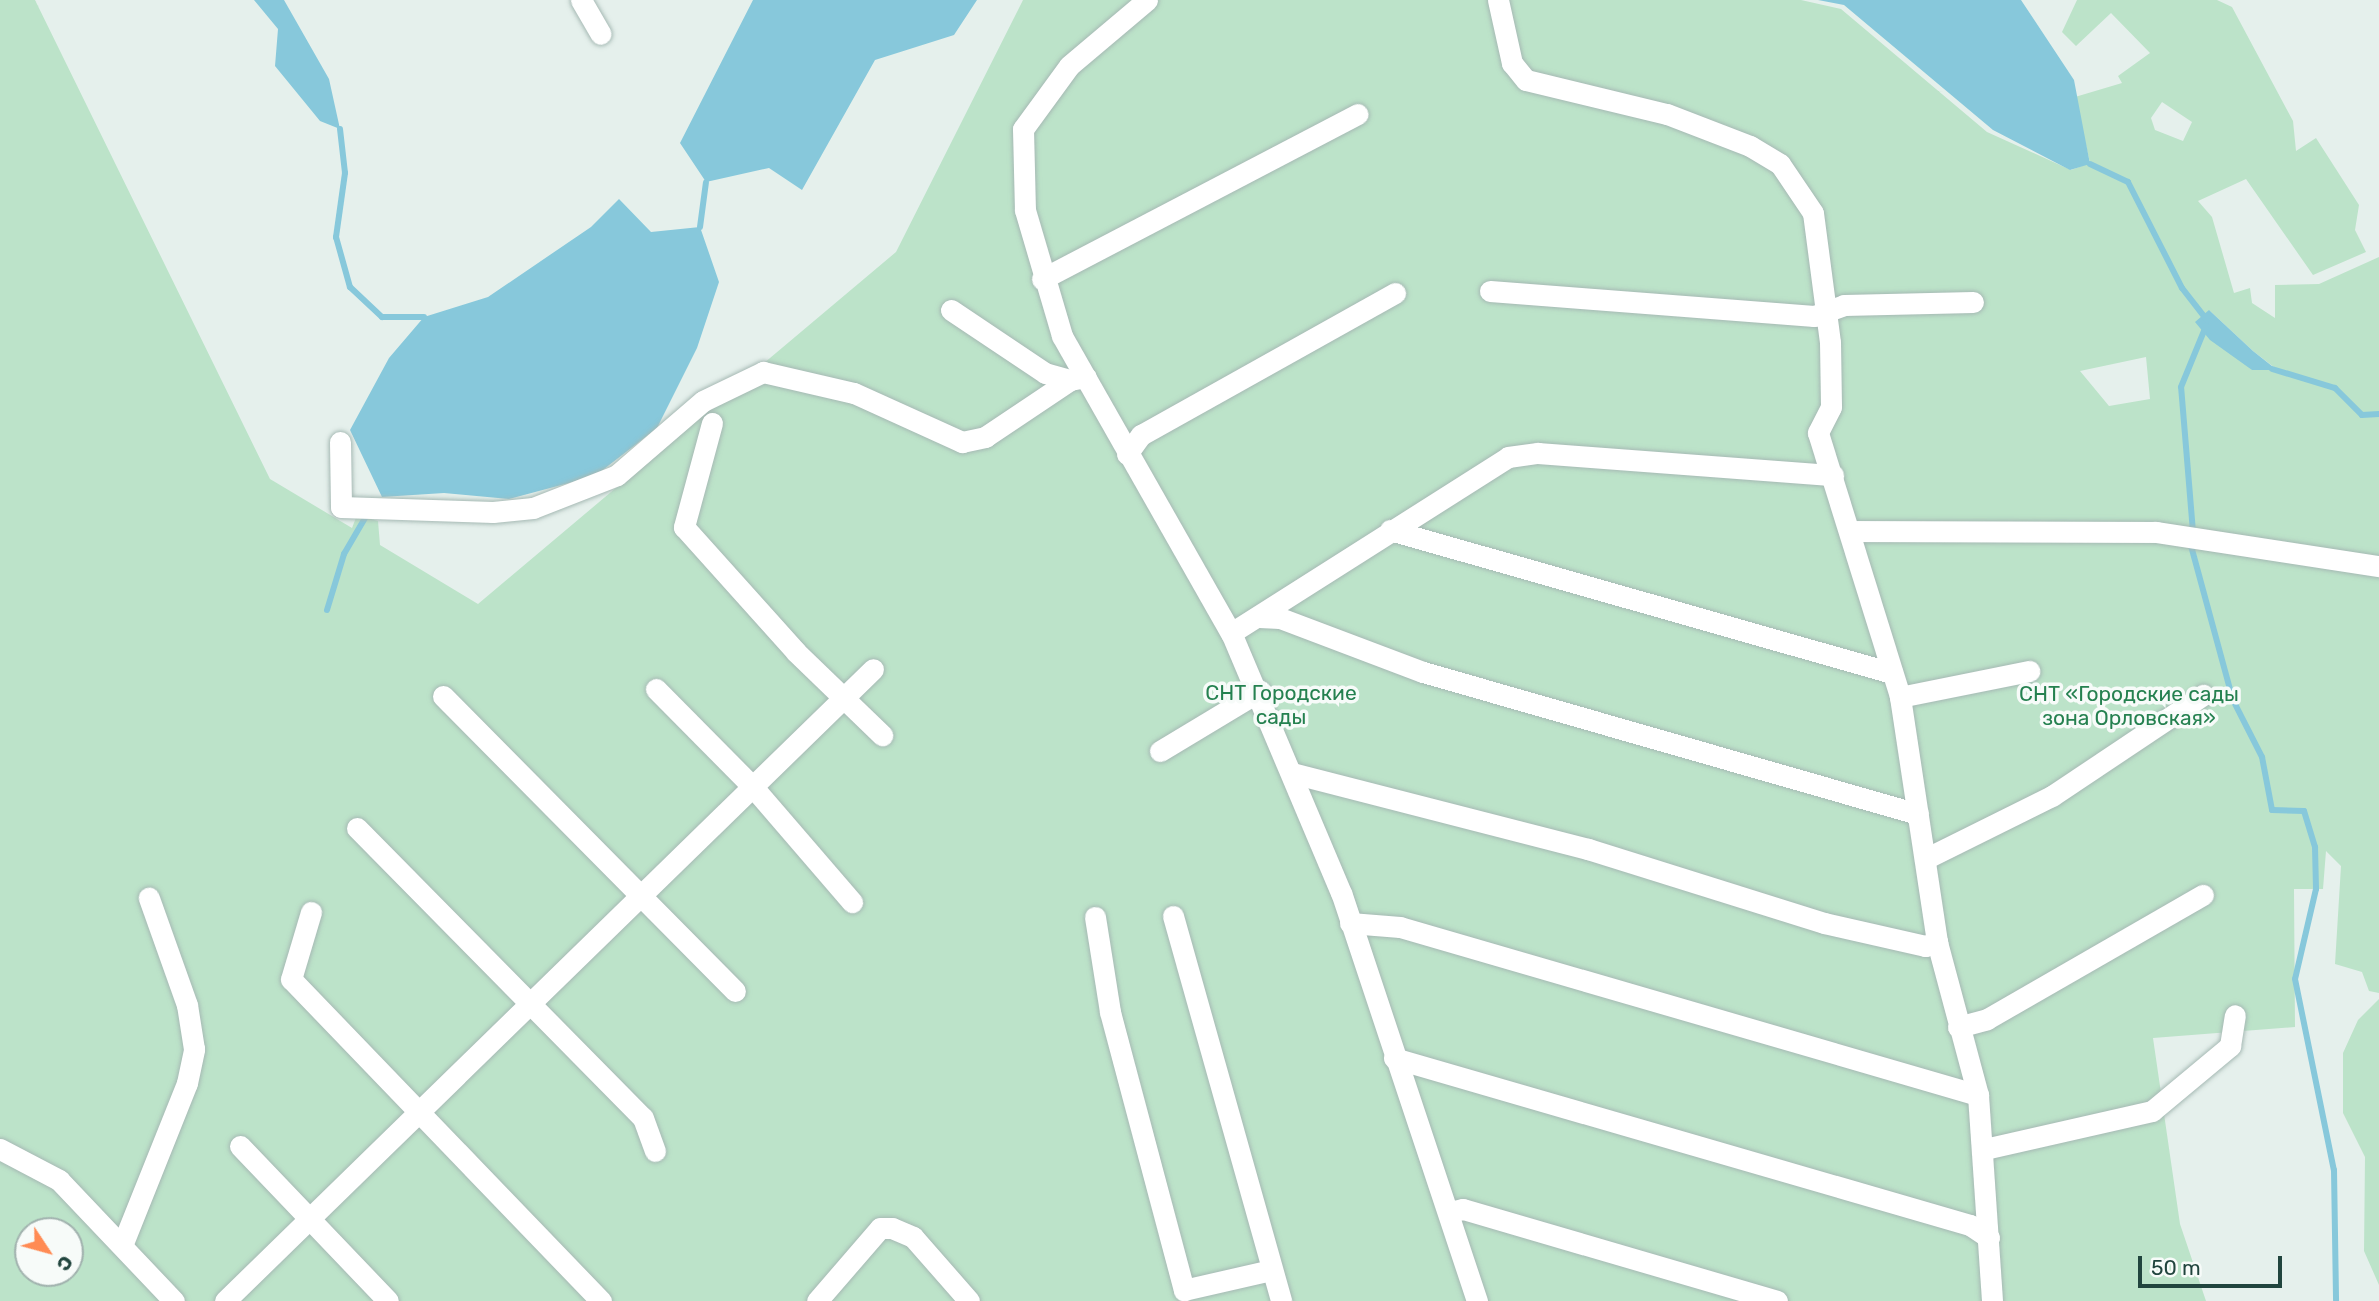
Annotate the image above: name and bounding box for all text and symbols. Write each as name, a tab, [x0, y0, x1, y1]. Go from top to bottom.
park label: СНТ Городские сады	[1205, 680, 1357, 730]
park label: СНТ «Городские сады зона Орловская»	[2019, 681, 2239, 731]
north arrow	[14, 1217, 84, 1287]
scale bar	[2141, 1242, 2284, 1286]
text: С	[52, 1251, 78, 1276]
text: 50 m	[2151, 1255, 2201, 1280]

